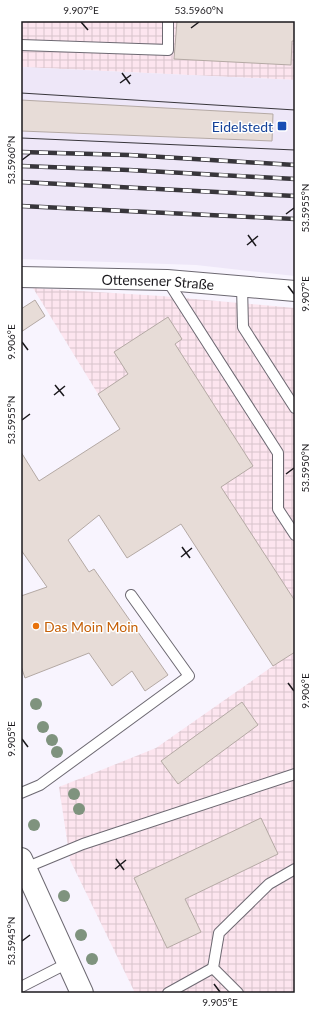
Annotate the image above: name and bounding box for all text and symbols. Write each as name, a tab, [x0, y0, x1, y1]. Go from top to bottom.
text: 9.907°E	[63, 4, 99, 16]
text: 53.5960°N	[175, 4, 223, 16]
place label: Eidelstedt	[212, 118, 273, 135]
marker: Eidelstedt	[276, 120, 288, 132]
text: 53.5960°N	[5, 136, 17, 184]
text: 53.5955°N	[299, 184, 311, 232]
street label: Ottensener Straße	[101, 270, 215, 293]
text: 9.907°E	[299, 276, 311, 312]
text: 9.906°E	[5, 324, 17, 360]
text: 53.5955°N	[5, 396, 17, 444]
text: 53.5950°N	[299, 444, 311, 492]
place label: Das Moin Moin	[44, 618, 138, 635]
marker: Das Moin Moin	[31, 621, 41, 631]
text: 9.906°E	[299, 673, 311, 709]
text: 9.905°E	[5, 721, 17, 757]
text: 53.5945°N	[5, 917, 17, 965]
text: 9.905°E	[202, 996, 238, 1008]

